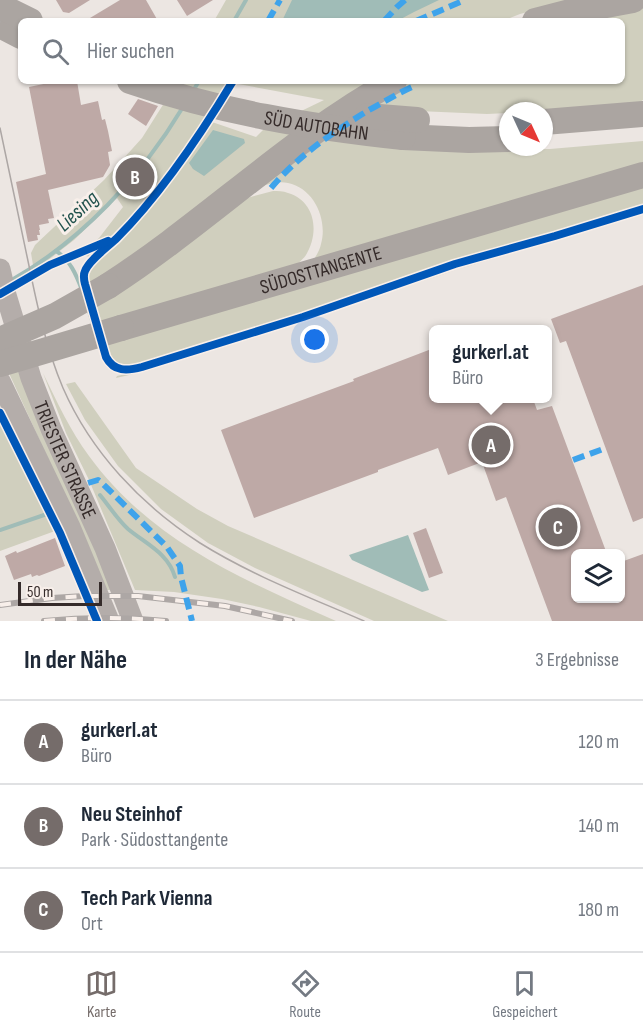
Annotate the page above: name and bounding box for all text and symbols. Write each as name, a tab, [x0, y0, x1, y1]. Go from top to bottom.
search box	[18, 18, 625, 84]
icon: search	[39, 35, 72, 68]
text: Hier suchen	[87, 38, 175, 65]
north arrow	[499, 102, 553, 156]
street label: SÜD AUTOBAHN	[262, 106, 370, 146]
pin: B	[116, 154, 154, 200]
water label: Liesing	[51, 185, 104, 237]
street label: SÜDOSTTANGENTE	[257, 241, 385, 300]
your location	[300, 325, 329, 354]
popup	[429, 325, 552, 403]
text: gurkerl.at	[452, 339, 529, 366]
text: Büro	[452, 366, 483, 390]
street label: TRIESTER STRASSE	[28, 398, 101, 523]
pin: A	[472, 422, 510, 468]
pin: C	[538, 504, 578, 550]
map controls	[571, 549, 625, 603]
button: layers	[571, 549, 625, 603]
scale bar	[18, 579, 102, 606]
text: 50 m	[27, 583, 53, 602]
text: In der Nähe	[24, 645, 127, 676]
text: 3 Ergebnisse	[535, 648, 619, 672]
text: gurkerl.at	[81, 717, 158, 744]
text: A	[39, 730, 48, 754]
text: 120 m	[579, 730, 619, 754]
text: Büro	[81, 744, 112, 768]
text: Neu Steinhof	[81, 801, 182, 828]
text: B	[39, 814, 48, 838]
text: 140 m	[579, 814, 619, 838]
text: Park · Südosttangente	[81, 828, 228, 852]
text: Tech Park Vienna	[81, 885, 213, 912]
text: C	[38, 898, 49, 922]
text: 180 m	[578, 898, 619, 922]
text: Ort	[81, 912, 103, 936]
tab: Karte	[85, 967, 118, 1022]
tab: Route	[289, 967, 322, 1022]
tab: Gespeichert	[492, 967, 558, 1022]

